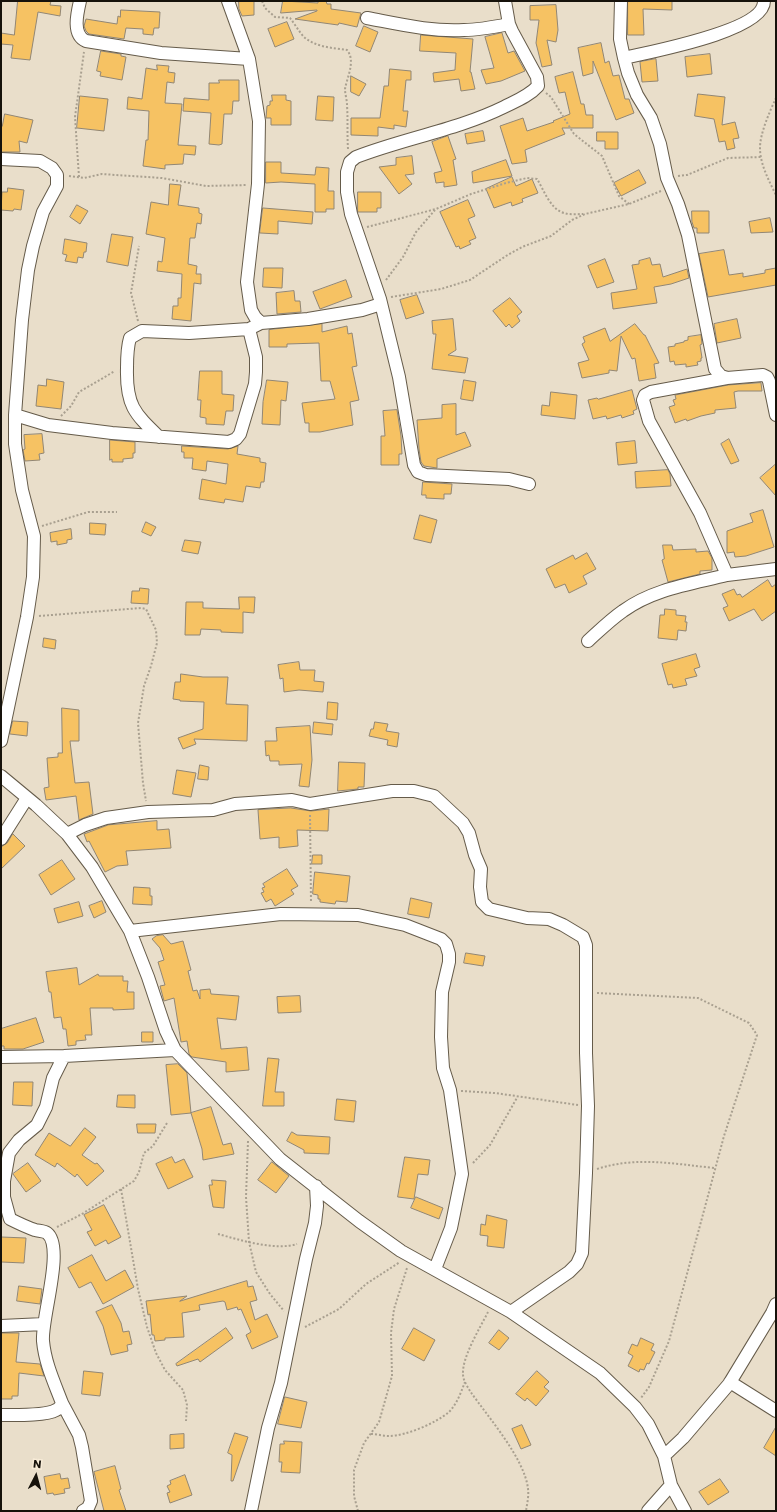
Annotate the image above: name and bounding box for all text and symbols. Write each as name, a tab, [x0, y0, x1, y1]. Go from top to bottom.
north arrow	[16, 1456, 56, 1496]
text: N	[32, 1456, 42, 1472]

